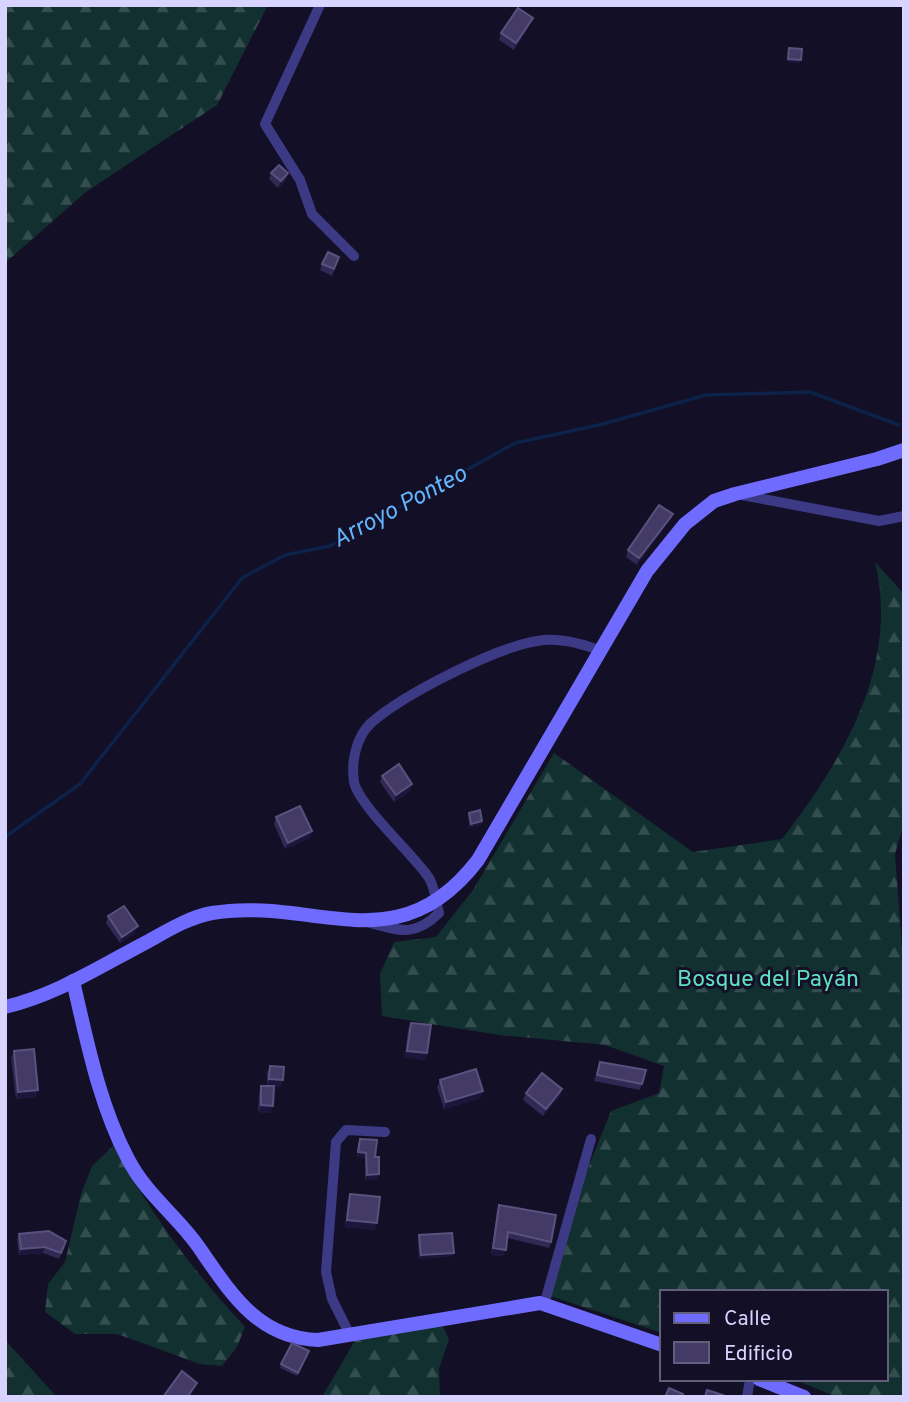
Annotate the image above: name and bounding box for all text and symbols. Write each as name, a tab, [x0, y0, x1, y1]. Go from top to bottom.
water label: Arroyo Ponteo	[328, 460, 473, 556]
park label: Bosque del Payán	[677, 966, 859, 995]
legend	[660, 1290, 888, 1381]
text: Calle	[724, 1306, 771, 1333]
text: Edificio	[724, 1341, 793, 1368]

